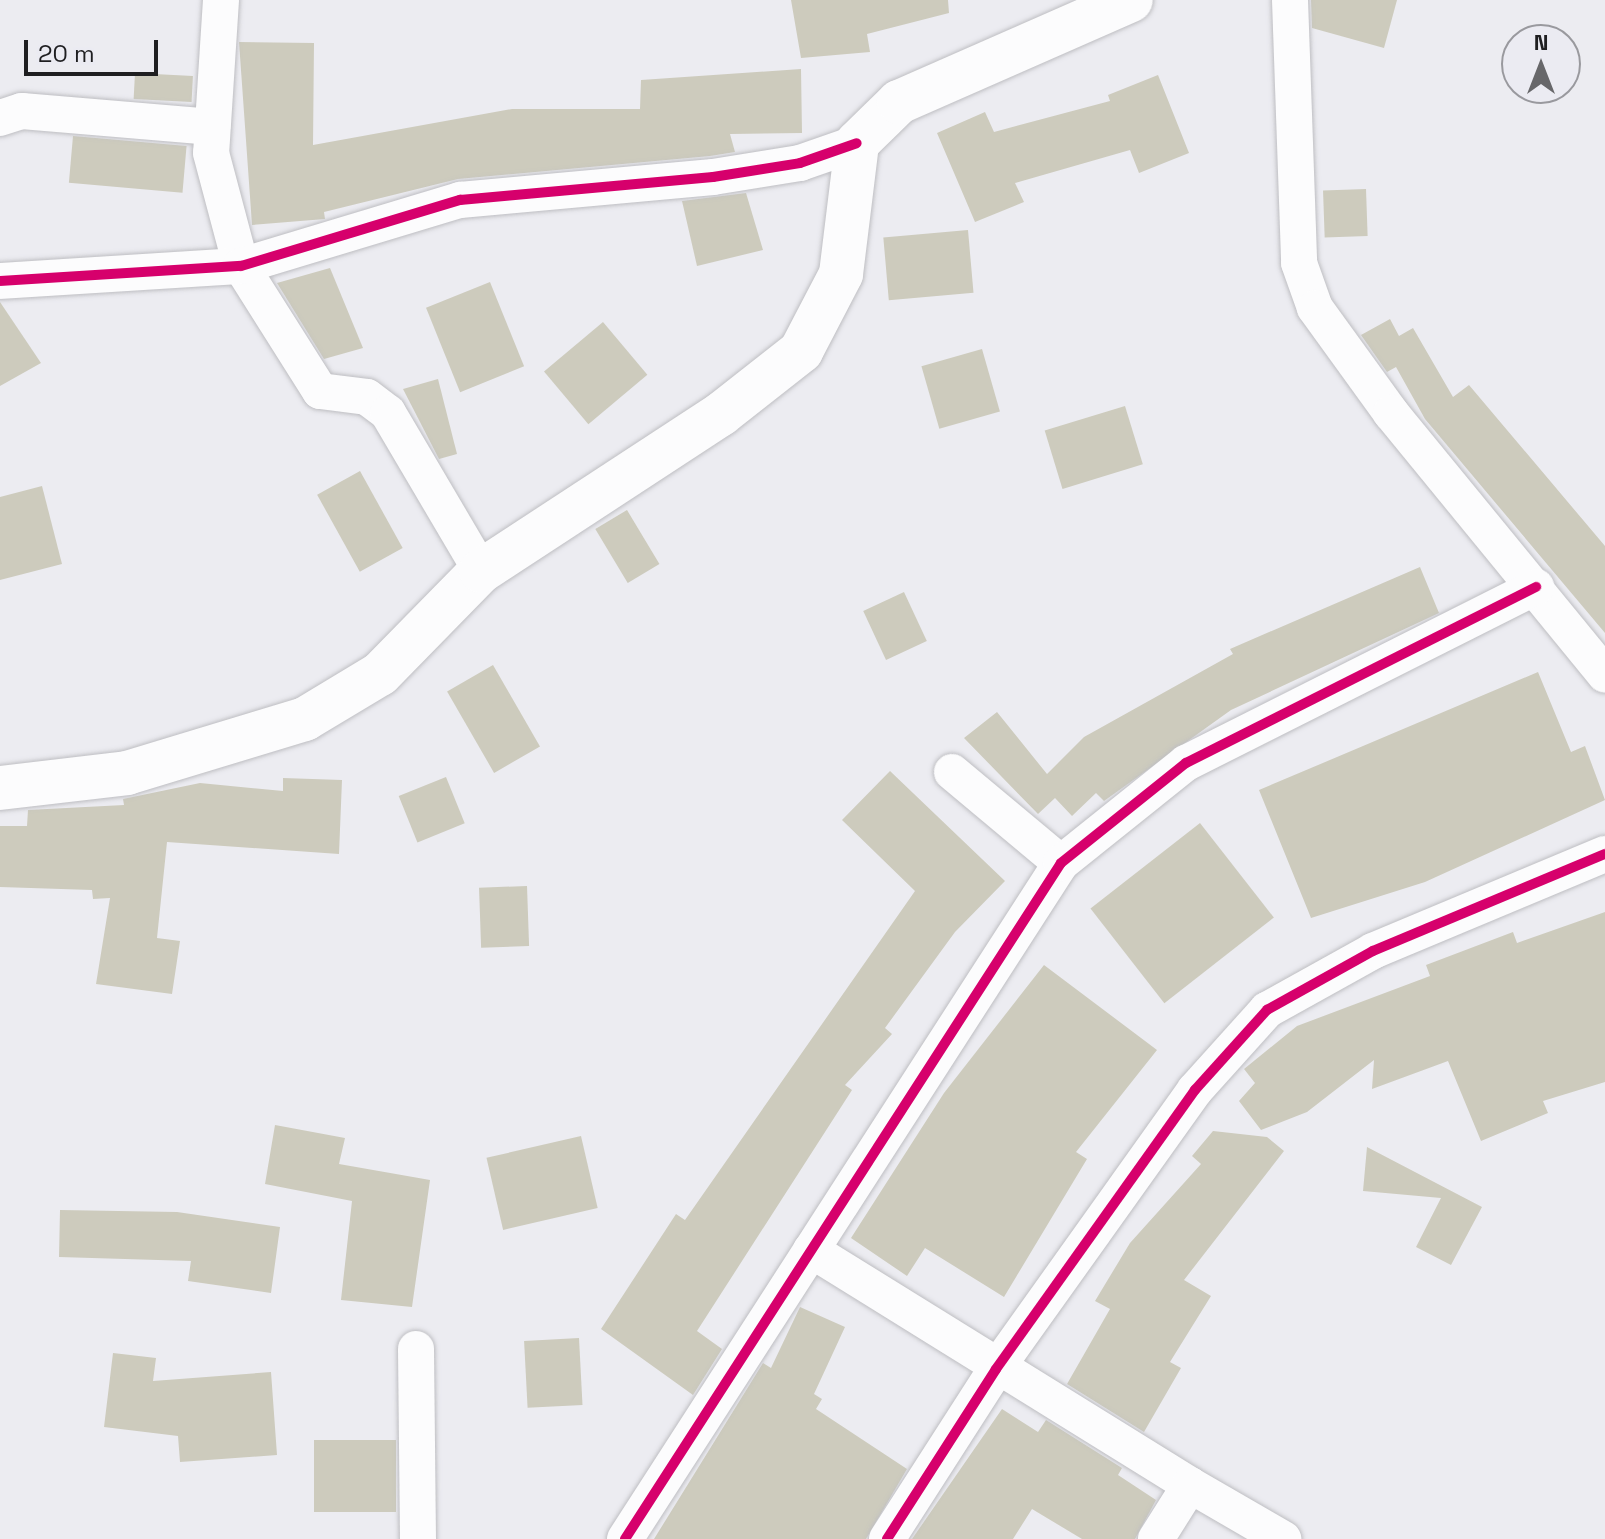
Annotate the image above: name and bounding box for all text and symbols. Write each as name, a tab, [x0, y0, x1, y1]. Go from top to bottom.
scale bar	[28, 24, 162, 74]
north arrow	[1501, 24, 1581, 104]
text: N	[1534, 28, 1548, 56]
text: 20 m	[38, 38, 95, 69]

